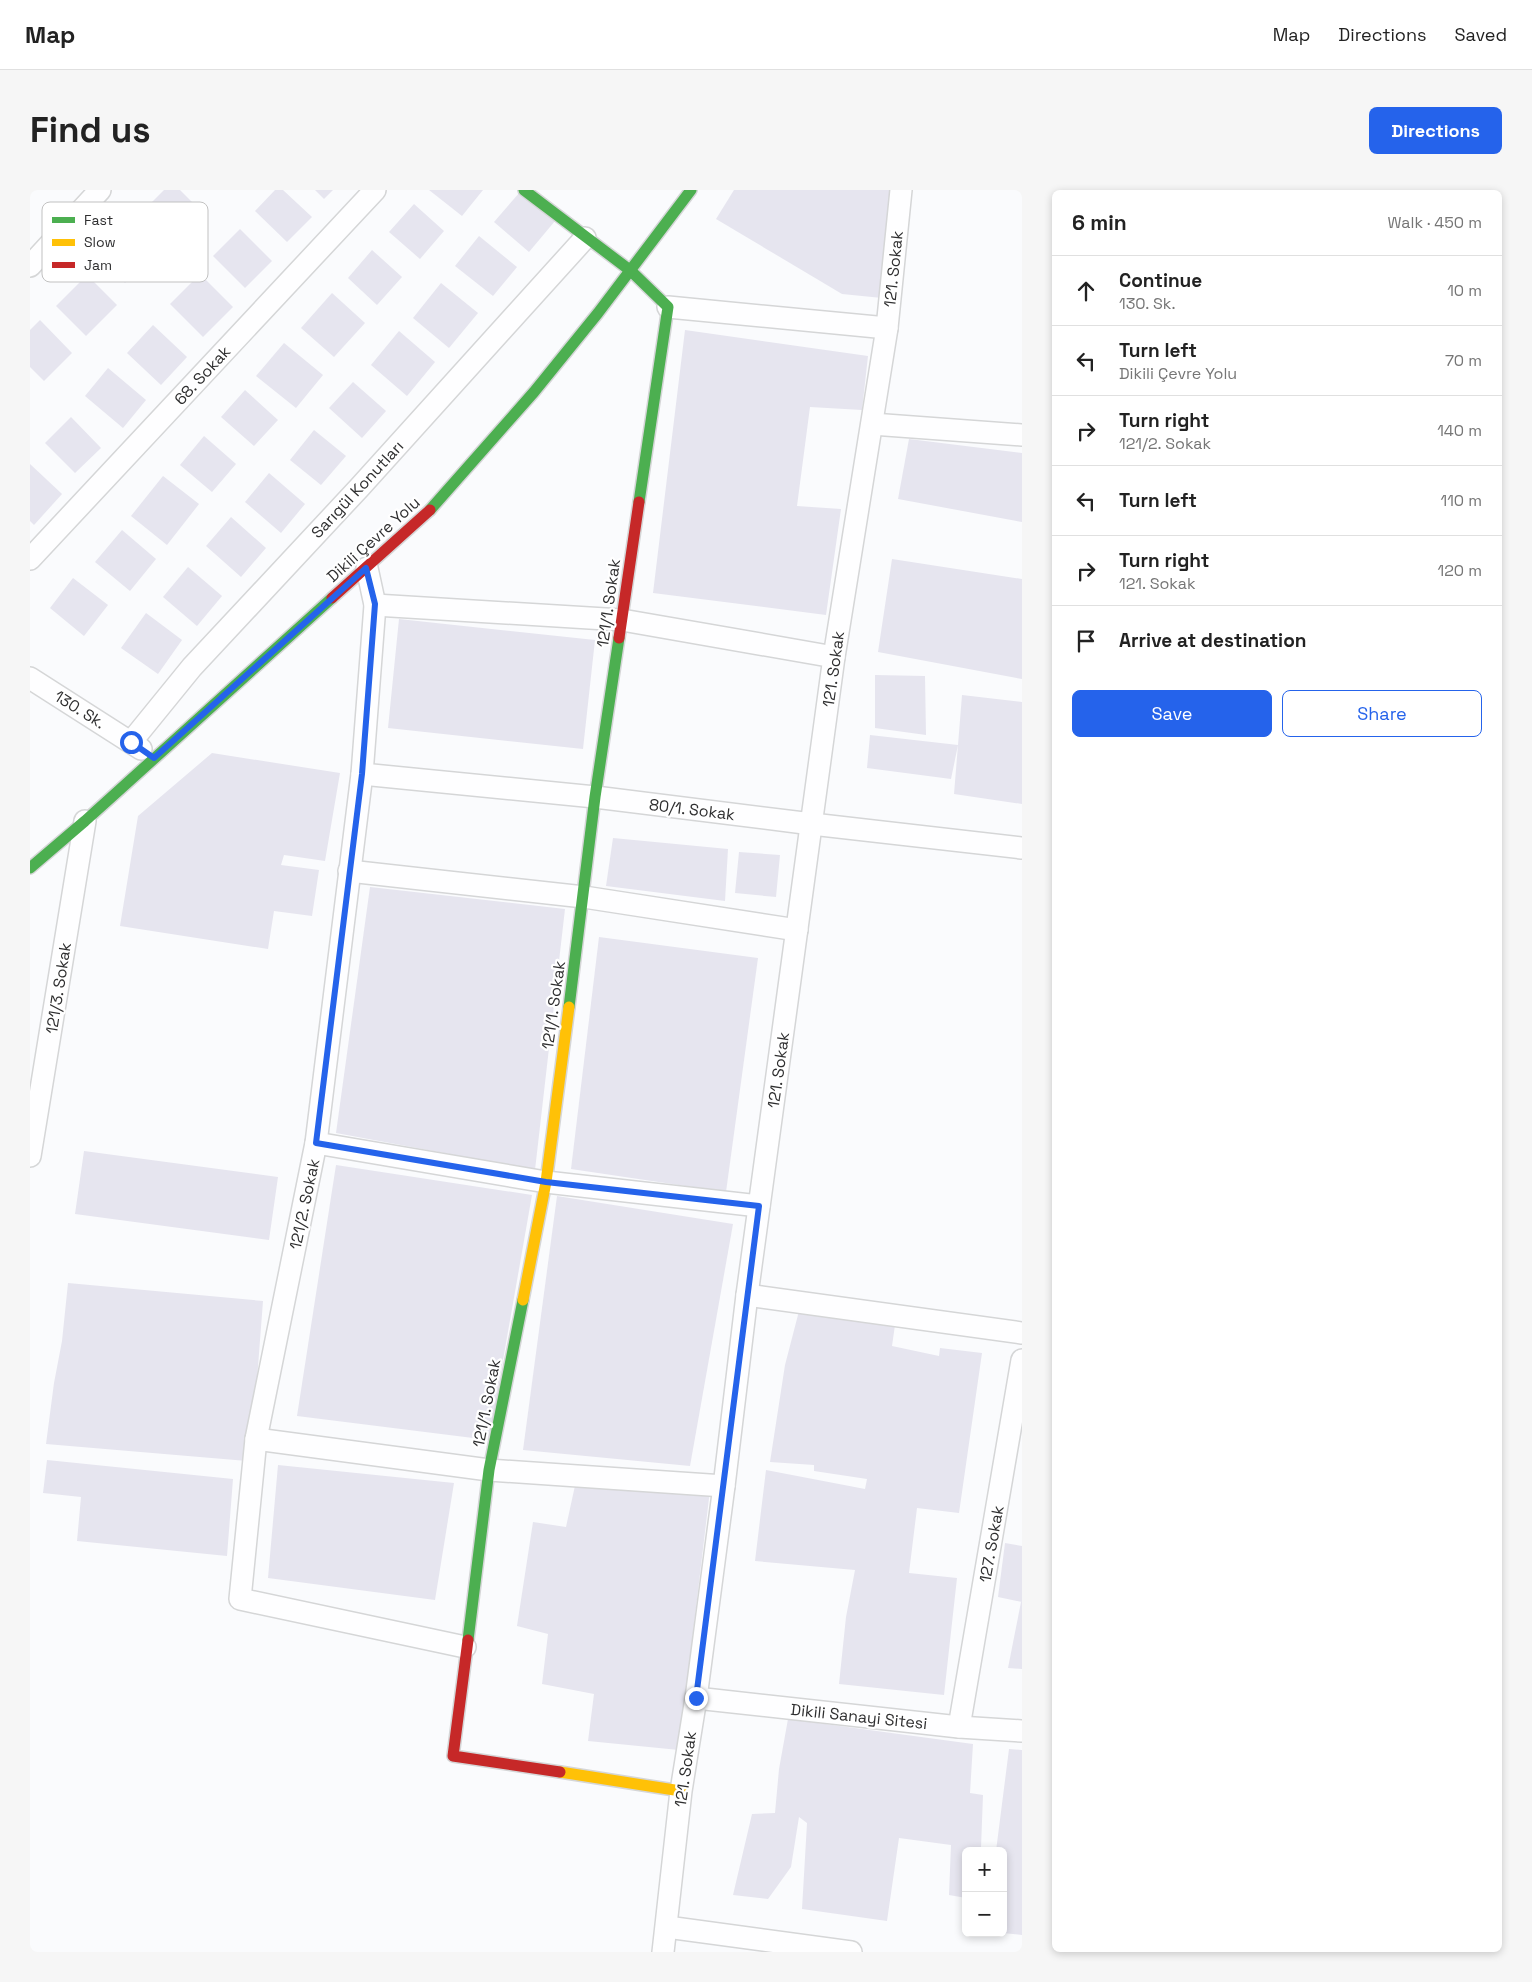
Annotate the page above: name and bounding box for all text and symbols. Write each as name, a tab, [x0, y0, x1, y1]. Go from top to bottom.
text: Map	[25, 19, 75, 50]
text: Map	[1273, 23, 1310, 46]
text: Directions	[1338, 23, 1427, 46]
text: Saved	[1455, 23, 1507, 46]
button: Directions	[1369, 107, 1502, 154]
text: Find us	[30, 108, 151, 152]
legend	[42, 202, 208, 282]
text: 6 min	[1072, 209, 1127, 236]
text: Fast	[84, 211, 113, 229]
text: Walk · 450 m	[1388, 212, 1482, 233]
street label: 121. Sokak	[879, 229, 908, 308]
text: Slow	[84, 233, 116, 251]
text: Jam	[84, 256, 112, 274]
text: Continue	[1119, 268, 1202, 293]
icon: ahead	[1072, 277, 1100, 305]
text: 10 m	[1447, 280, 1482, 301]
text: 130. Sk.	[1119, 293, 1175, 314]
text: Turn left	[1119, 338, 1197, 363]
street label: 68. Sokak	[170, 341, 235, 409]
icon: left	[1072, 347, 1100, 375]
text: 70 m	[1445, 350, 1482, 371]
text: Dikili Çevre Yolu	[1119, 363, 1237, 384]
text: Turn right	[1119, 408, 1209, 433]
icon: right	[1072, 417, 1100, 445]
text: 140 m	[1437, 420, 1482, 441]
text: 121/2. Sokak	[1119, 433, 1211, 454]
street label: Sarıgül Konutları	[307, 436, 408, 543]
icon: left	[1072, 487, 1100, 515]
text: Turn left	[1119, 488, 1197, 513]
text: 110 m	[1440, 490, 1482, 511]
street label: Dikili Çevre Yolu	[322, 492, 424, 587]
text: Turn right	[1119, 548, 1209, 573]
street label: 121/1. Sokak	[592, 557, 625, 649]
icon: right	[1072, 557, 1100, 585]
text: 120 m	[1438, 560, 1482, 581]
text: 121. Sokak	[1119, 573, 1196, 594]
icon: arrive	[1072, 627, 1100, 655]
text: Arrive at destination	[1119, 628, 1307, 653]
street label: 121. Sokak	[818, 629, 849, 708]
street label: 130. Sk.	[50, 686, 109, 733]
button: Save	[1072, 690, 1272, 737]
button: Share	[1282, 690, 1482, 737]
route start	[120, 731, 143, 754]
street label: 80/1. Sokak	[648, 794, 736, 825]
street label: 121/3. Sokak	[41, 941, 76, 1035]
street label: 121/1. Sokak	[537, 959, 570, 1051]
street label: 121. Sokak	[763, 1030, 794, 1109]
street label: 121/2. Sokak	[285, 1156, 324, 1251]
street label: 121/1. Sokak	[468, 1357, 505, 1449]
street label: 127. Sokak	[974, 1504, 1009, 1584]
route end	[685, 1687, 708, 1710]
street label: Dikili Sanayi Sitesi	[790, 1699, 928, 1734]
street label: 121. Sokak	[670, 1729, 701, 1808]
map controls	[962, 1847, 1007, 1937]
button: +	[962, 1847, 1007, 1892]
button: −	[962, 1892, 1007, 1937]

